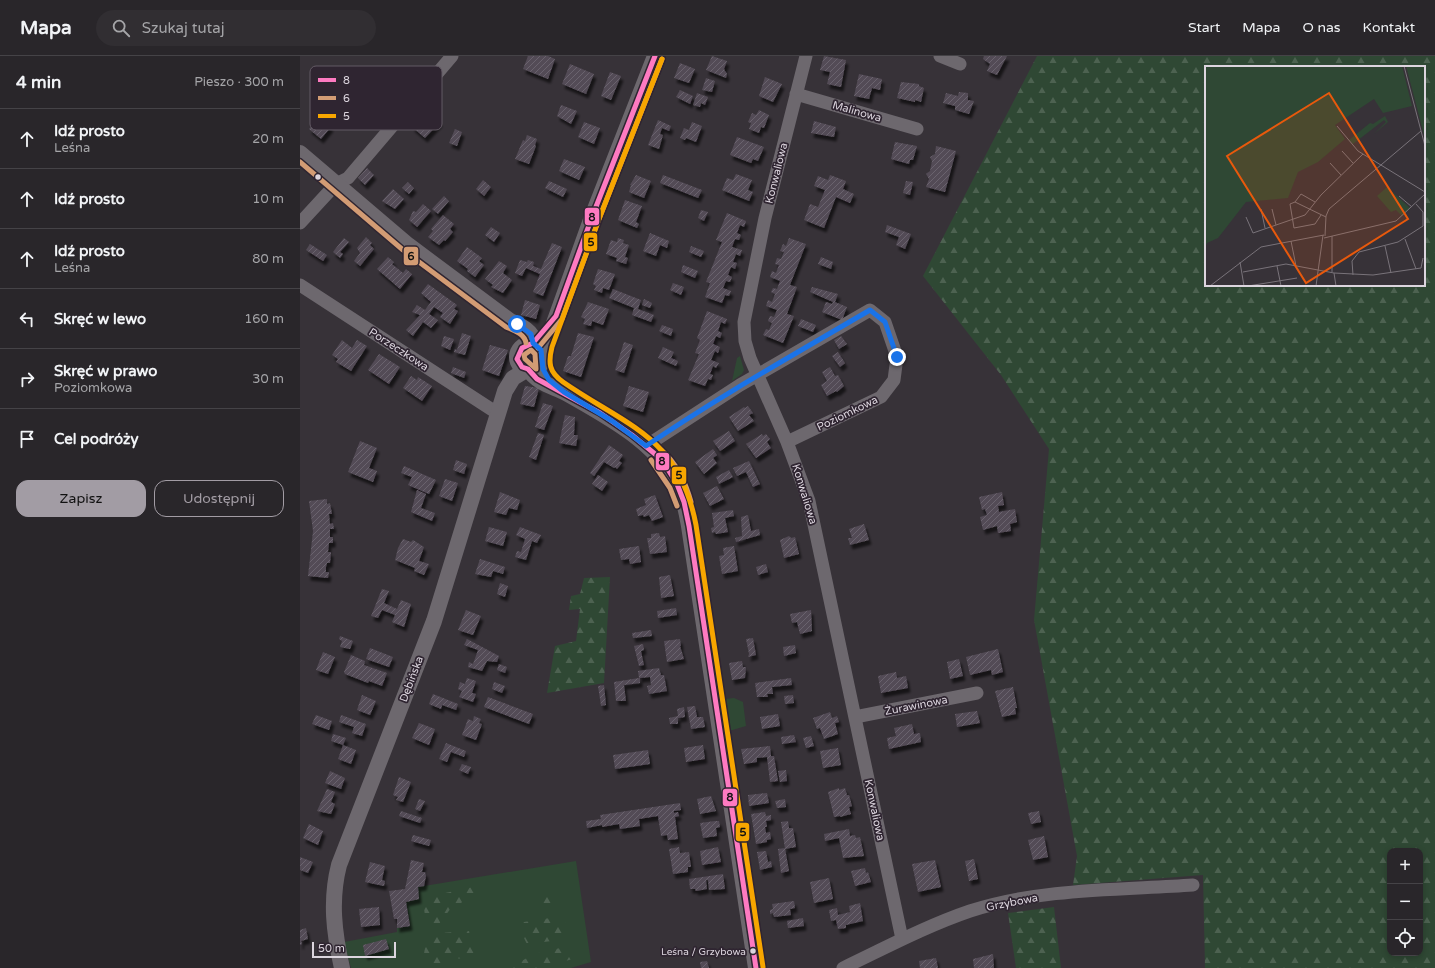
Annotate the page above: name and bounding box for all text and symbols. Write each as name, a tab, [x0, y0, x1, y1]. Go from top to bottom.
search box	[96, 10, 376, 46]
text: Mapa	[20, 17, 72, 39]
icon: search	[110, 17, 132, 39]
text: Szukaj tutaj	[142, 19, 225, 37]
text: Start	[1188, 19, 1220, 36]
text: Mapa	[1242, 19, 1280, 36]
text: O nas	[1302, 19, 1341, 36]
text: Kontakt	[1363, 19, 1415, 36]
legend	[310, 66, 442, 130]
inset map	[1205, 66, 1425, 286]
text: 4 min	[16, 72, 61, 93]
text: Pieszo · 300 m	[194, 74, 284, 90]
text: 8	[343, 74, 350, 87]
text: 6	[343, 92, 350, 105]
street label: Malinowa	[831, 98, 883, 125]
text: 5	[343, 110, 350, 123]
text: Idź prosto	[54, 122, 125, 140]
icon: ahead	[16, 128, 38, 150]
text: 20 m	[252, 131, 284, 147]
text: Leśna	[54, 140, 90, 156]
street label: Konwaliowa	[763, 141, 790, 205]
unlabelled marker	[313, 172, 323, 182]
icon: ahead	[16, 188, 38, 210]
text: Idź prosto	[54, 190, 125, 208]
text: 10 m	[252, 191, 284, 207]
line badge: 8	[584, 207, 600, 226]
text: 8	[589, 211, 596, 224]
line badge: 5	[583, 232, 598, 252]
text: 5	[588, 236, 595, 249]
text: Idź prosto	[54, 242, 125, 260]
line badge: 6	[403, 246, 419, 266]
icon: ahead	[16, 248, 38, 270]
text: 6	[408, 250, 415, 263]
text: 80 m	[252, 251, 284, 267]
text: Leśna	[54, 260, 90, 276]
icon: left	[16, 308, 38, 330]
text: Skręć w lewo	[54, 310, 146, 328]
text: 160 m	[244, 311, 284, 327]
route start	[508, 315, 526, 333]
street label: Porzeczkowa	[366, 325, 431, 374]
route end	[888, 348, 906, 366]
text: Skręć w prawo	[54, 362, 157, 380]
icon: right	[16, 368, 38, 390]
text: 30 m	[252, 371, 284, 387]
text: Poziomkowa	[54, 380, 132, 396]
street label: Poziomkowa	[815, 393, 880, 434]
icon: arrive	[16, 428, 38, 450]
text: Cel podróży	[54, 430, 139, 448]
line badge: 8	[655, 452, 670, 471]
text: 8	[659, 455, 666, 468]
street label: Konwaliowa	[789, 462, 820, 526]
line badge: 5	[671, 466, 687, 485]
text: 5	[676, 469, 683, 482]
button: Zapisz	[16, 480, 146, 517]
button: Udostępnij	[154, 480, 284, 517]
street label: Dębińska	[397, 654, 426, 704]
street label: Żurawinowa	[884, 693, 949, 718]
street label: Konwaliowa	[862, 778, 887, 842]
line badge: 8	[722, 788, 738, 807]
text: 8	[727, 791, 734, 804]
line badge: 5	[735, 822, 750, 842]
text: 5	[740, 826, 747, 839]
map controls	[1387, 848, 1423, 956]
button: +	[1387, 848, 1423, 884]
button: −	[1387, 884, 1423, 920]
street label: Grzybowa	[985, 891, 1039, 914]
button: locate	[1387, 920, 1423, 956]
scale bar	[312, 940, 396, 959]
text: 50 m	[318, 942, 345, 955]
place label: Leśna / Grzybowa	[661, 946, 746, 958]
marker: Leśna / Grzybowa	[748, 946, 758, 956]

